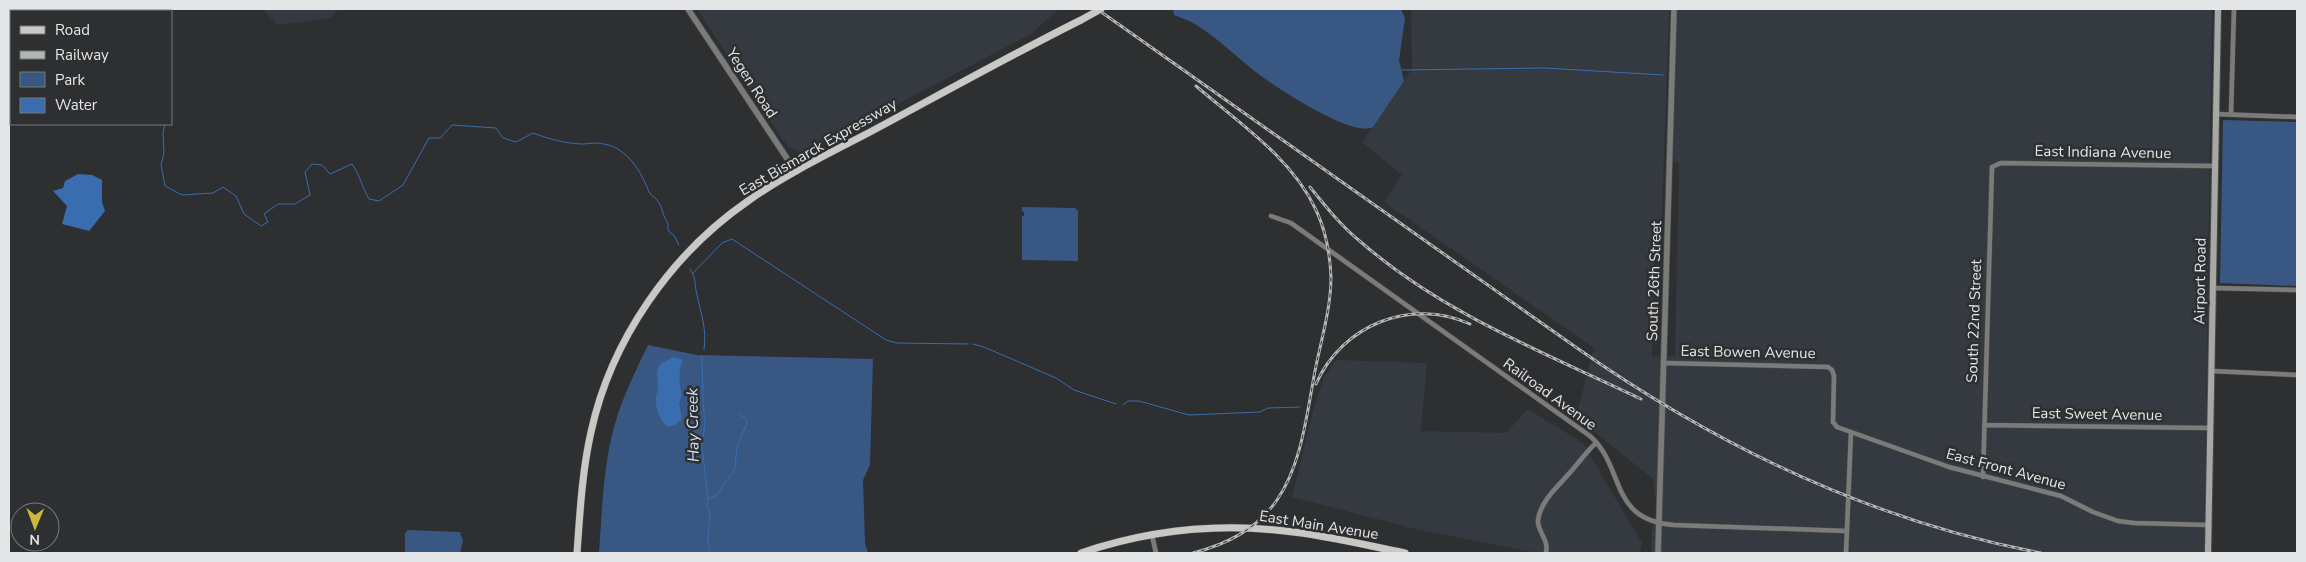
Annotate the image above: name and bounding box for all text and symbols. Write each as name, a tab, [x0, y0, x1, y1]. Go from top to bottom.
legend	[10, 10, 172, 125]
text: Road	[55, 20, 90, 40]
street label: Yegen Road	[721, 43, 782, 122]
text: Railway	[55, 45, 109, 65]
text: Park	[55, 70, 85, 90]
street label: East Bismarck Expressway	[735, 93, 901, 200]
text: Water	[55, 95, 98, 115]
street label: East Indiana Avenue	[2034, 141, 2172, 163]
street label: South 26th Street	[1642, 220, 1666, 341]
street label: Airport Road	[2189, 238, 2211, 324]
street label: South 22nd Street	[1962, 258, 1986, 383]
street label: East Bowen Avenue	[1680, 341, 1816, 363]
street label: Railroad Avenue	[1499, 353, 1601, 435]
water label: Hay Creek	[681, 387, 705, 462]
street label: East Sweet Avenue	[2032, 403, 2162, 425]
street label: East Front Avenue	[1944, 443, 2068, 495]
north arrow	[10, 502, 60, 552]
street label: East Main Avenue	[1258, 506, 1380, 544]
text: N	[29, 530, 40, 549]

